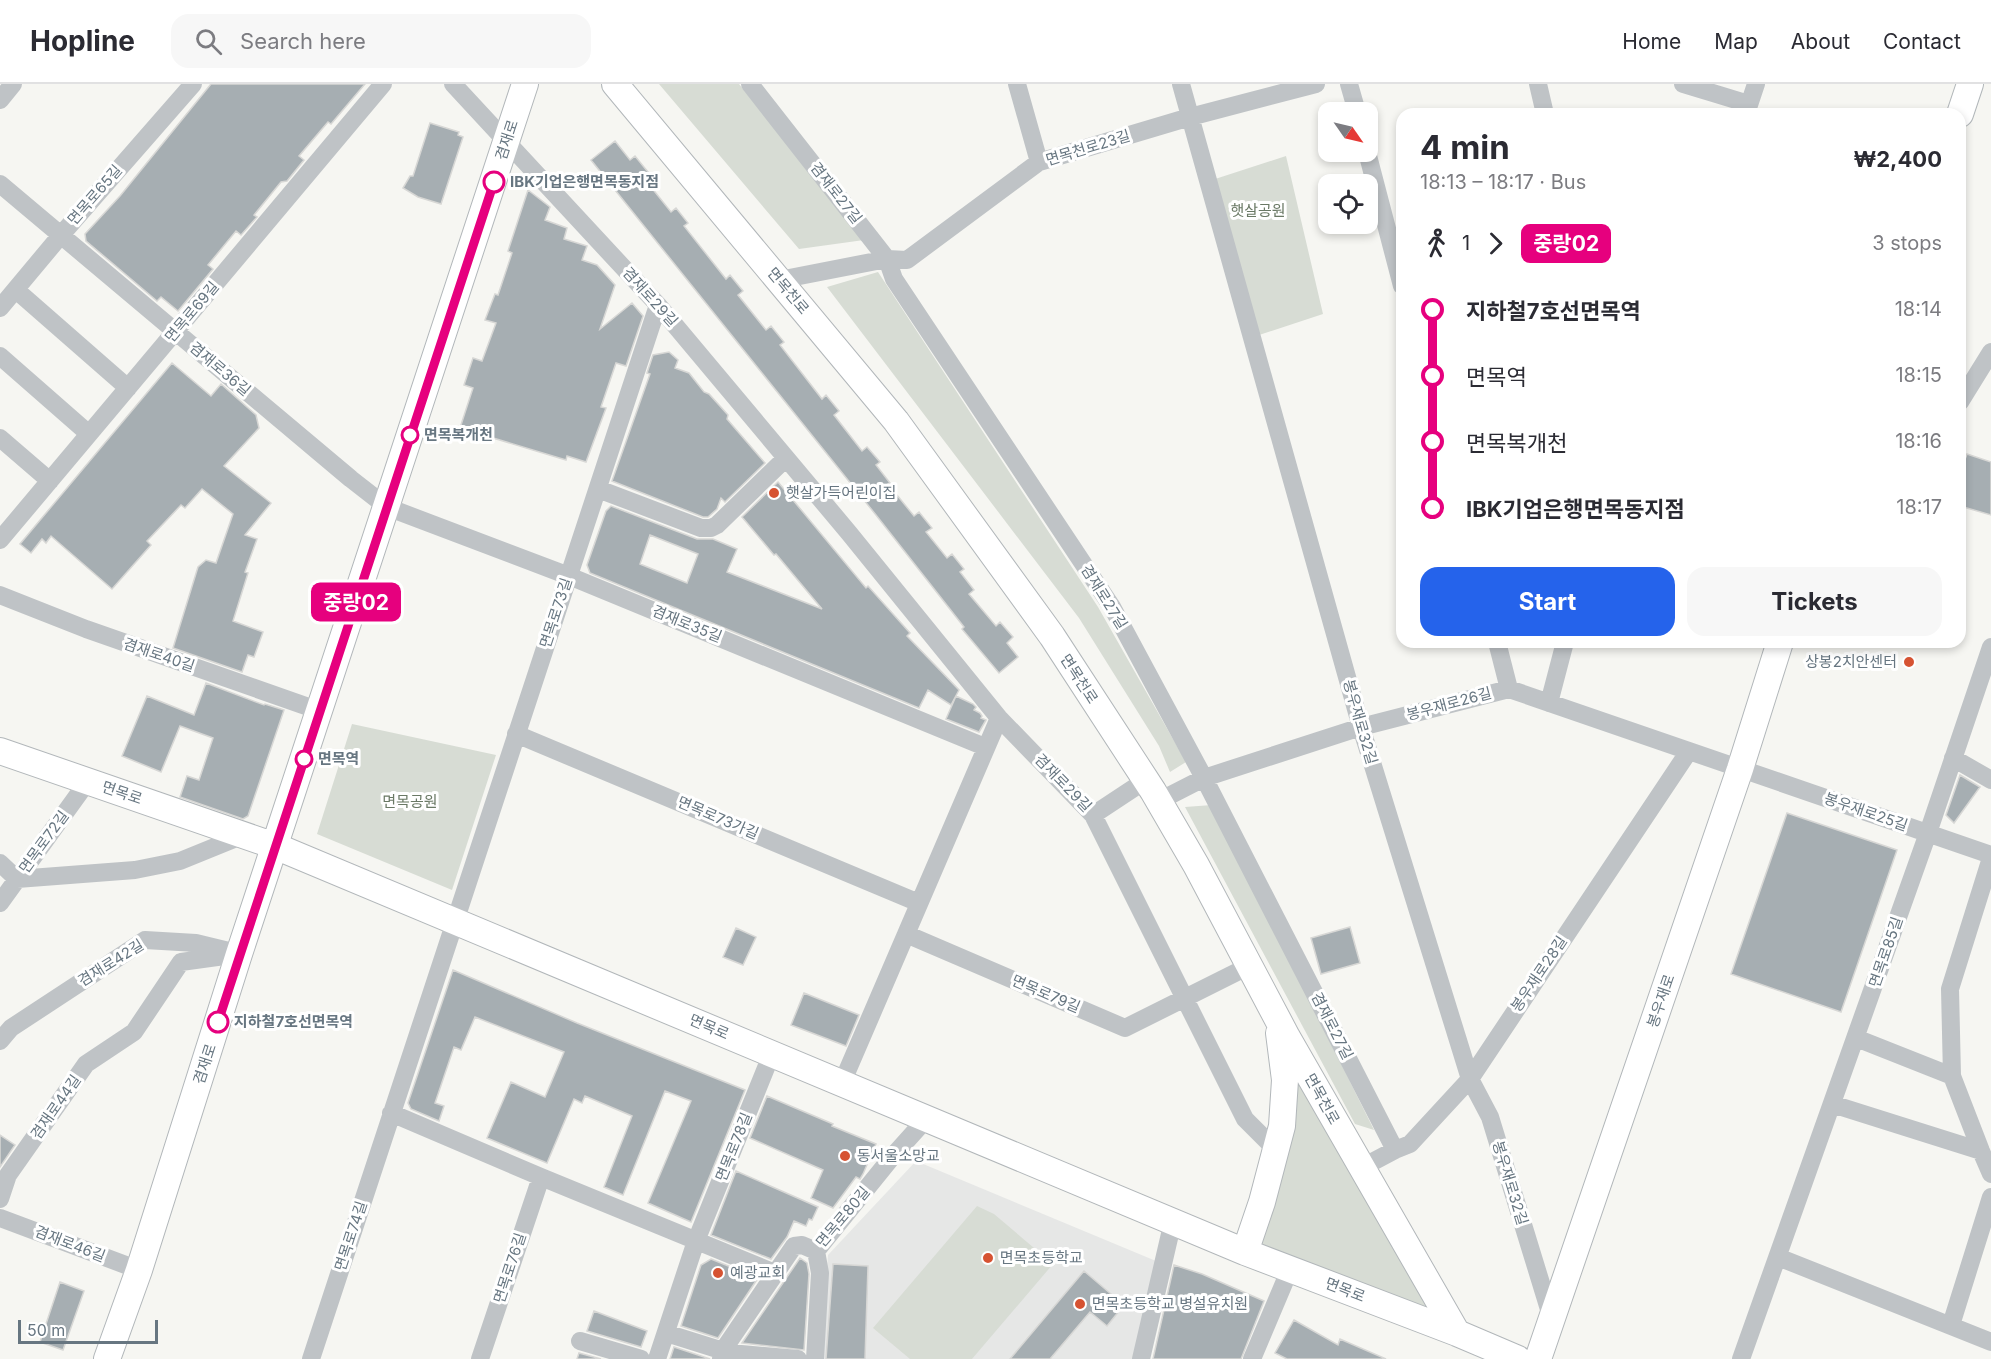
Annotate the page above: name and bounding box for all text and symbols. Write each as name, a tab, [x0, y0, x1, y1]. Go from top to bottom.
search box	[171, 14, 591, 68]
text: Hopline	[30, 24, 135, 58]
icon: search	[192, 25, 225, 58]
text: Search here	[240, 28, 366, 54]
text: Home	[1622, 29, 1681, 54]
text: Map	[1714, 29, 1758, 54]
text: About	[1791, 29, 1850, 54]
text: Contact	[1883, 29, 1961, 54]
north arrow	[1318, 102, 1378, 162]
map controls	[1318, 102, 1378, 234]
street label: 겸재로	[491, 117, 522, 162]
street label: 면목천로23길	[1043, 126, 1132, 169]
text: 4 min	[1420, 127, 1510, 167]
text: ₩2,400	[1853, 146, 1942, 172]
street label: 겸재로27길	[806, 158, 866, 227]
street label: 면목로65길	[63, 161, 126, 229]
text: 18:13 – 18:17 · Bus	[1420, 170, 1586, 194]
marker: IBK기업은행면목동지점	[483, 171, 505, 193]
place label: IBK기업은행면목동지점	[510, 172, 659, 191]
button: locate	[1318, 174, 1378, 234]
park label: 햇살공원	[1230, 201, 1286, 220]
icon: walk	[1420, 227, 1453, 260]
icon: forward	[1479, 227, 1512, 260]
text: 1	[1462, 231, 1470, 255]
text: 중랑02	[1533, 231, 1599, 256]
text: 3 stops	[1872, 231, 1942, 255]
street label: 겸재로29길	[619, 263, 682, 330]
street label: 면목천로	[763, 263, 813, 318]
street label: 면목로69길	[161, 277, 223, 346]
text: 18:14	[1895, 297, 1942, 321]
text: 지하철7호선면목역	[1466, 298, 1641, 324]
street label: 겸재로36길	[186, 338, 255, 400]
text: 18:15	[1895, 363, 1942, 387]
text: 면목역	[1466, 364, 1527, 390]
place label: 면목복개천	[424, 425, 493, 444]
marker: 면목복개천	[401, 426, 419, 444]
text: 18:16	[1895, 429, 1942, 453]
text: 면목복개천	[1466, 430, 1567, 456]
place label: 햇살가득어린이집	[786, 483, 896, 502]
marker: 햇살가득어린이집	[767, 486, 781, 500]
text: 18:17	[1896, 495, 1942, 519]
text: IBK기업은행면목동지점	[1466, 496, 1685, 522]
street label: 겸재로27길	[1077, 561, 1132, 633]
button: Start	[1420, 567, 1675, 636]
button: Tickets	[1687, 567, 1942, 636]
street label: 면목로73길	[535, 575, 576, 650]
line badge: 중랑02	[314, 582, 398, 622]
text: 중랑02	[323, 590, 389, 615]
street label: 겸재로35길	[650, 601, 725, 646]
street label: 겸재로40길	[121, 633, 197, 676]
street label: 면목천로	[1056, 650, 1102, 707]
place label: 상봉2치안센터	[1805, 652, 1897, 671]
marker: 상봉2치안센터	[1902, 655, 1916, 669]
street label: 봉우재로32길	[1339, 677, 1382, 766]
street label: 봉우재로26길	[1404, 683, 1494, 724]
place label: 면목역	[318, 749, 359, 768]
marker: 면목역	[295, 750, 313, 768]
street label: 겸재로29길	[1031, 750, 1096, 816]
street label: 면목로	[99, 777, 145, 808]
street label: 봉우재로25길	[1822, 788, 1911, 835]
park label: 면목공원	[382, 792, 438, 811]
street label: 면목로73가길	[675, 792, 762, 843]
street label: 면목로72길	[15, 807, 73, 877]
street label: 면목로85길	[1865, 914, 1906, 990]
street label: 봉우재로28길	[1506, 932, 1571, 1015]
street label: 겸재로42길	[74, 935, 147, 990]
street label: 면목로79길	[1009, 971, 1083, 1017]
street label: 봉우재로	[1643, 972, 1678, 1030]
street label: 겸재로27길	[1307, 989, 1357, 1063]
street label: 면목로	[686, 1010, 732, 1043]
marker: 지하철7호선면목역	[207, 1011, 229, 1033]
place label: 지하철7호선면목역	[234, 1012, 353, 1031]
street label: 겸재로	[189, 1041, 220, 1086]
street label: 면목천로	[1301, 1070, 1344, 1128]
street label: 겸재로44길	[26, 1071, 85, 1143]
street label: 면목로78길	[711, 1110, 756, 1184]
street label: 봉우재로32길	[1489, 1138, 1532, 1227]
place label: 동서울소망교	[857, 1146, 940, 1165]
marker: 동서울소망교	[838, 1149, 852, 1163]
street label: 면목로80길	[812, 1182, 874, 1251]
street label: 면목로74길	[330, 1198, 371, 1273]
street label: 겸재로46길	[32, 1221, 108, 1266]
street label: 면목로76길	[489, 1230, 530, 1305]
place label: 면목초등학교	[1000, 1248, 1083, 1267]
marker: 면목초등학교	[981, 1251, 995, 1265]
place label: 예광교회	[730, 1263, 785, 1282]
marker: 예광교회	[711, 1266, 725, 1280]
street label: 면목로	[1322, 1273, 1368, 1306]
place label: 면목초등학교 병설유치원	[1092, 1294, 1248, 1313]
marker: 면목초등학교 병설유치원	[1073, 1297, 1087, 1311]
scale bar	[18, 1317, 158, 1344]
text: 50 m	[27, 1320, 65, 1340]

